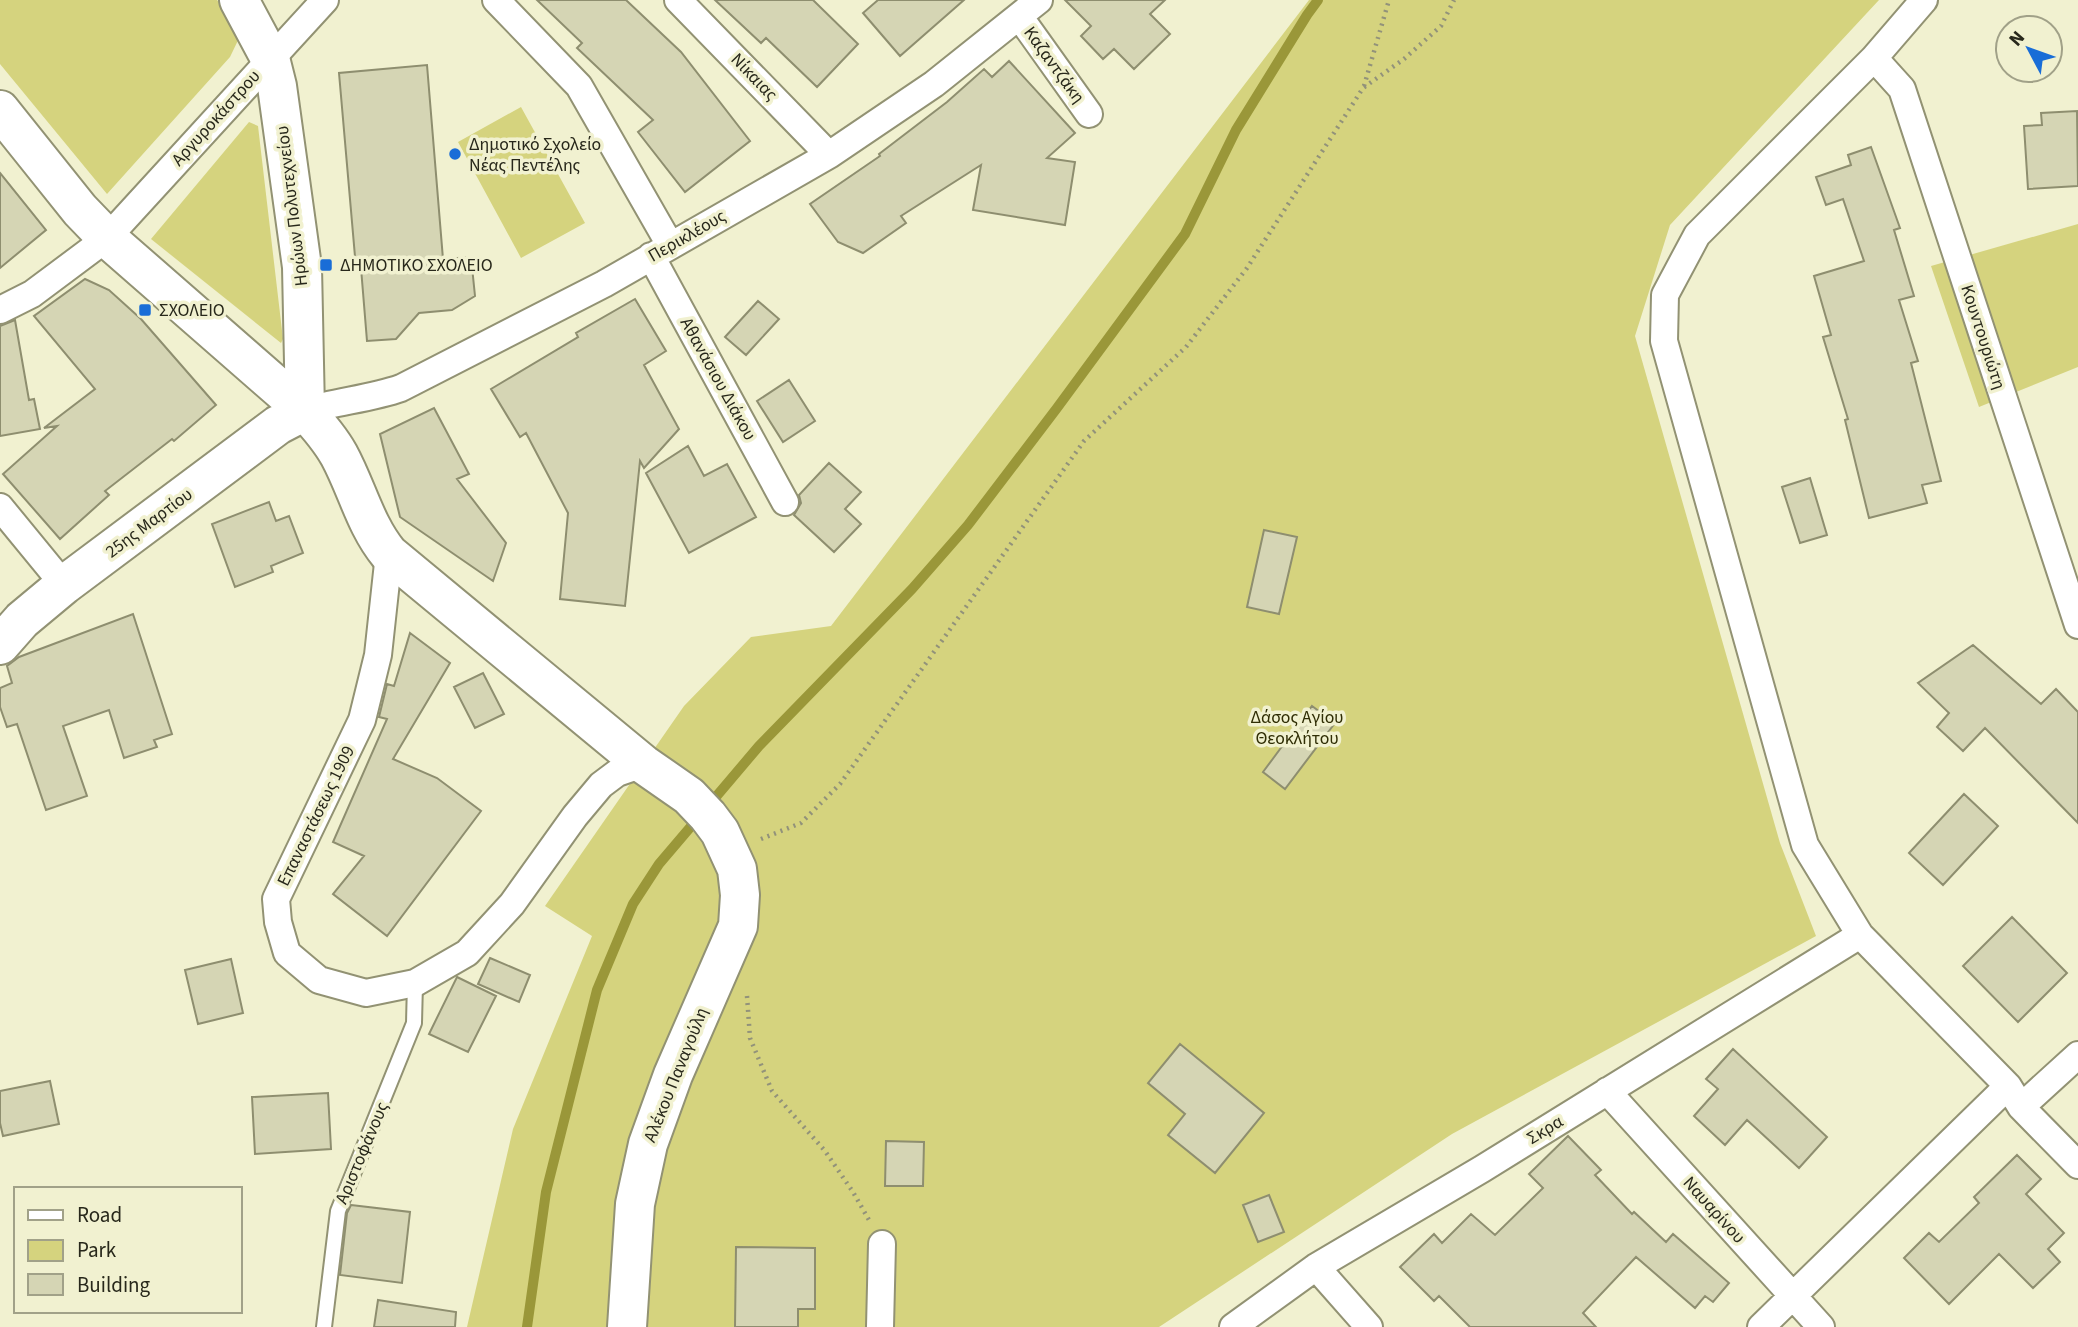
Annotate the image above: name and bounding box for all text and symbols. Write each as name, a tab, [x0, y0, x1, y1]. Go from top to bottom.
north arrow	[1994, 14, 2064, 84]
street label: Καζαντζάκη	[1018, 21, 1090, 109]
text: N	[2003, 25, 2032, 52]
street label: Νίκαιας	[725, 48, 783, 107]
street label: Αργυροκάστρου	[166, 64, 266, 172]
street label: Ηρώων Πολυτεχνείου	[270, 124, 314, 288]
place label: Δημοτικό Σχολείο Νέας Πεντέλης	[469, 132, 601, 178]
marker: Δημοτικό Σχολείο Νέας Πεντέλης	[447, 146, 463, 162]
street label: Περικλέους	[644, 204, 731, 268]
place label: ΔΗΜΟΤΙΚΟ ΣΧΟΛΕΙΟ	[340, 253, 493, 278]
marker: ΔΗΜΟΤΙΚΟ ΣΧΟΛΕΙΟ	[318, 257, 334, 273]
street label: Κουντουριώτη	[1954, 281, 2012, 393]
place label: ΣΧΟΛΕΙΟ	[159, 298, 225, 323]
marker: ΣΧΟΛΕΙΟ	[137, 302, 153, 318]
street label: Αθανάσιου Διάκου	[674, 313, 762, 445]
street label: 25ης Μαρτίου	[100, 482, 198, 564]
park label: Δάσος Αγίου Θεοκλήτου	[1250, 705, 1344, 751]
street label: Επαναστάσεως 1909	[271, 742, 361, 890]
street label: Αλέκου Παναγούλη	[638, 1004, 714, 1146]
street label: Αριστοφάνους	[329, 1098, 395, 1208]
street label: Σκρα	[1522, 1109, 1568, 1151]
street label: Ναυαρίνου	[1677, 1171, 1751, 1249]
legend	[14, 1187, 242, 1313]
text: Road	[77, 1200, 122, 1230]
text: Park	[77, 1235, 117, 1265]
text: Building	[77, 1270, 151, 1300]

